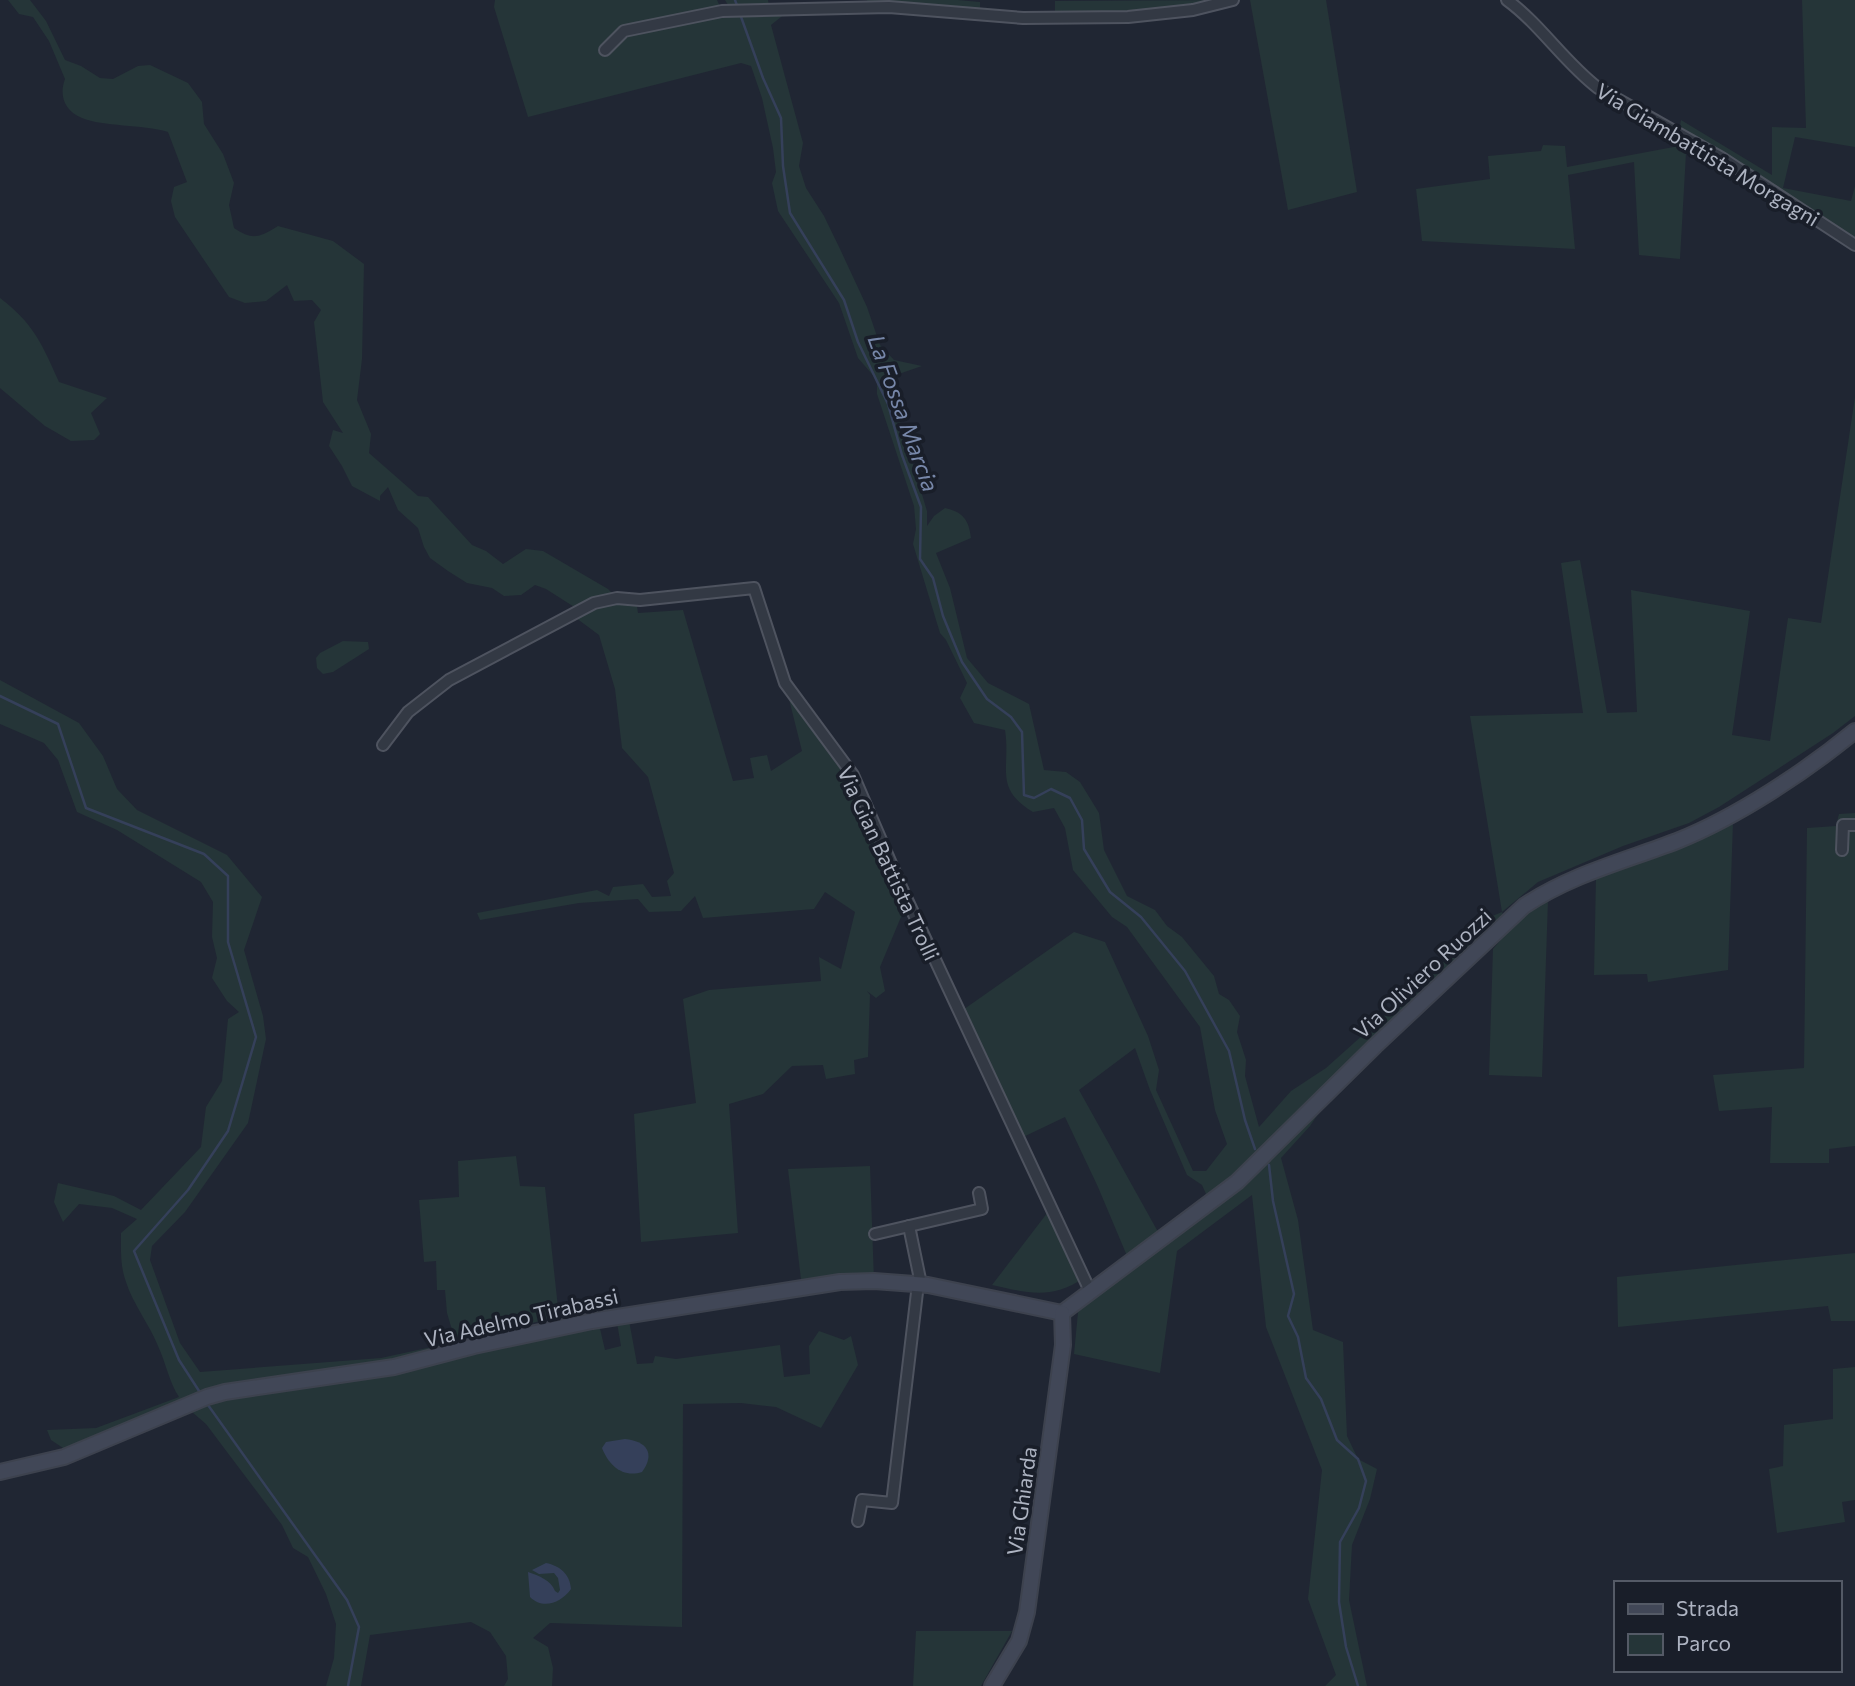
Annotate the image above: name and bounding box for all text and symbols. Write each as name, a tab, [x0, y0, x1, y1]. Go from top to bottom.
street label: Via Giambattista Morgagni	[1592, 77, 1824, 231]
water label: La Fossa Marcia	[863, 331, 945, 495]
street label: Via Gian Battista Trolli	[833, 762, 945, 964]
street label: Via Oliviero Ruozzi	[1348, 903, 1496, 1043]
street label: Via Adelmo Tirabassi	[422, 1283, 620, 1351]
street label: Via Ghiarda	[1001, 1445, 1041, 1557]
legend	[1614, 1581, 1841, 1672]
text: Strada	[1676, 1595, 1739, 1620]
text: Parco	[1676, 1630, 1731, 1655]

